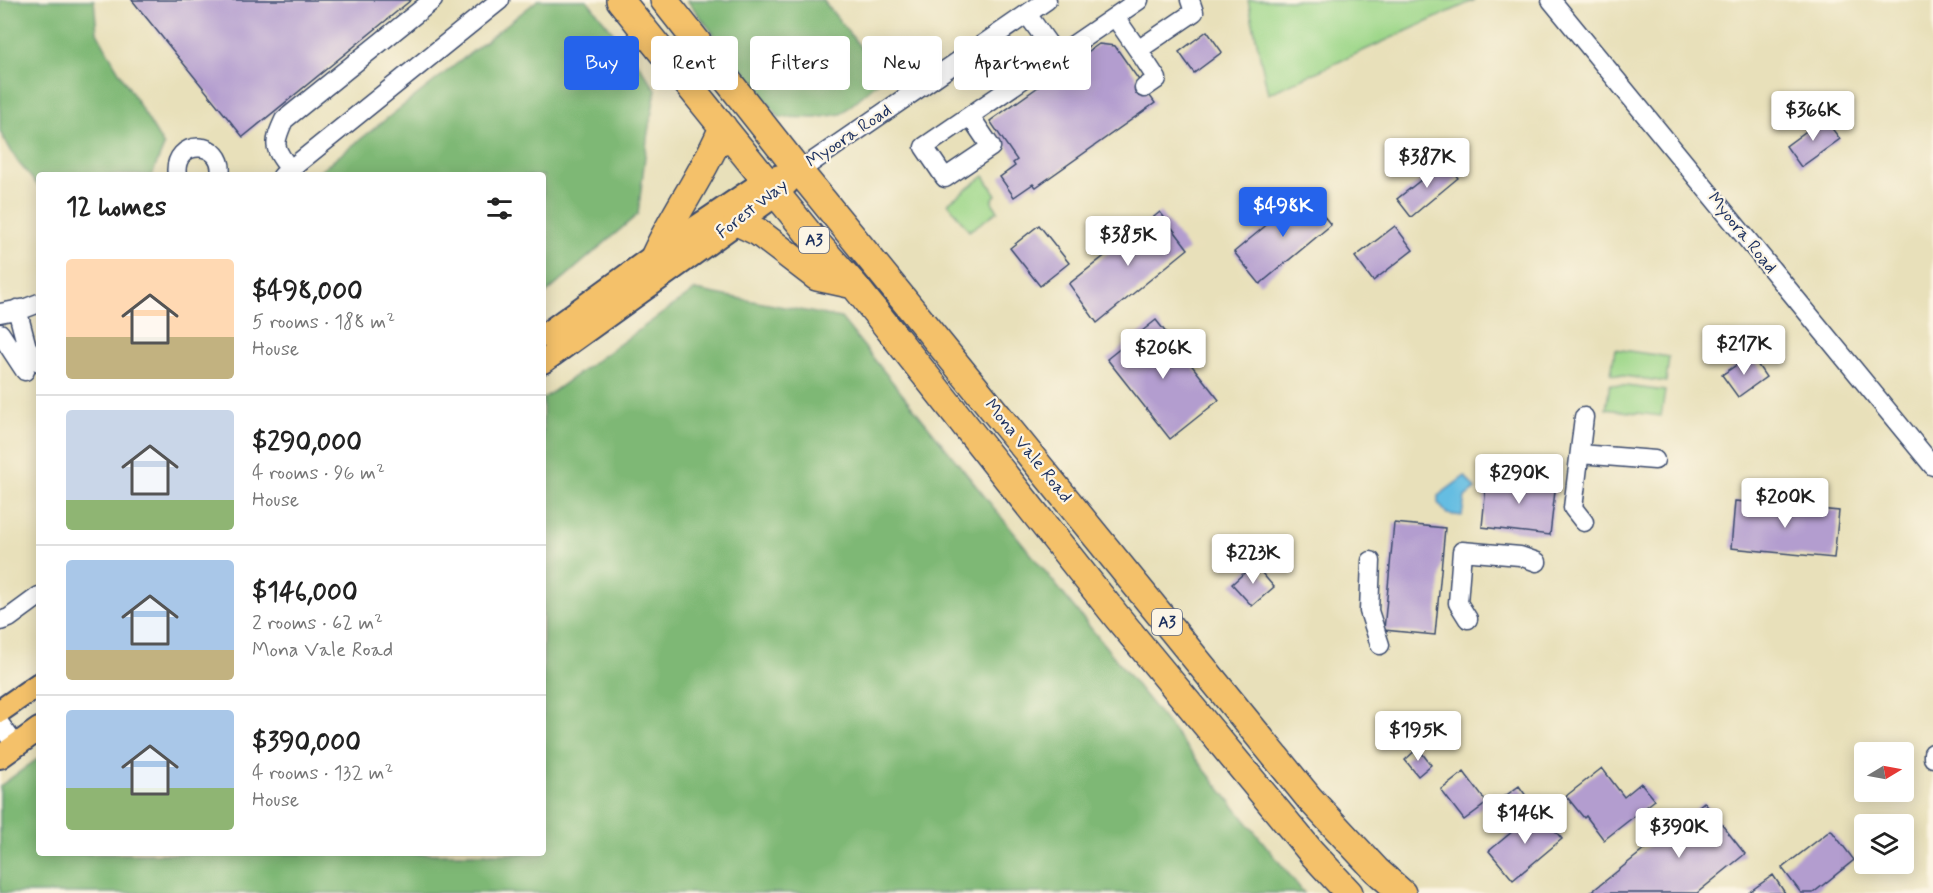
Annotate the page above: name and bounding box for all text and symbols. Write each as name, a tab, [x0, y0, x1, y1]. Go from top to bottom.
chip: Buy	[564, 36, 639, 90]
chip: Rent	[651, 36, 738, 90]
chip: Filters	[750, 36, 850, 90]
chip: New	[862, 36, 942, 90]
chip: Apartment	[954, 36, 1091, 90]
pin: $366K	[1771, 91, 1855, 142]
text: $366K	[1785, 97, 1841, 124]
street label: Myoora Road	[802, 99, 896, 173]
pin: $387K	[1385, 138, 1469, 189]
text: $387K	[1398, 144, 1456, 171]
street label: Forest Way	[711, 173, 793, 245]
pin: $498K	[1241, 187, 1325, 238]
street label: Myoora Road	[1702, 187, 1782, 279]
text: 12 homes	[66, 191, 166, 225]
icon: filters	[483, 192, 516, 225]
text: $498K	[1253, 193, 1313, 220]
pin: $385K	[1086, 216, 1170, 267]
text: $385K	[1100, 222, 1157, 249]
road number: A3	[799, 227, 829, 253]
text: $498,000	[252, 275, 363, 309]
icon: home	[114, 283, 186, 355]
text: 5 rooms · 188 m²	[252, 309, 395, 336]
pin: $217K	[1702, 325, 1786, 376]
pin: $206K	[1121, 329, 1205, 380]
text: $217K	[1716, 331, 1772, 358]
text: $206K	[1135, 335, 1191, 362]
text: House	[252, 336, 299, 363]
street label: Mona Vale Road	[979, 394, 1077, 508]
text: $290,000	[252, 426, 362, 460]
icon: home	[114, 434, 186, 506]
pin: $290K	[1477, 454, 1561, 505]
text: 4 rooms · 96 m²	[252, 460, 385, 487]
text: $290K	[1489, 460, 1549, 487]
pin: $200K	[1743, 478, 1827, 529]
text: $200K	[1755, 484, 1815, 511]
text: House	[252, 487, 299, 514]
pin: $223K	[1211, 534, 1295, 585]
text: $223K	[1226, 540, 1280, 567]
text: $146,000	[252, 576, 358, 610]
icon: home	[114, 584, 186, 656]
road number: A3	[1152, 609, 1182, 635]
text: 2 rooms · 62 m²	[252, 610, 383, 637]
text: Mona Vale Road	[252, 637, 393, 664]
pin: $195K	[1376, 711, 1460, 762]
text: $195K	[1389, 717, 1447, 744]
text: $390,000	[252, 726, 361, 760]
icon: home	[114, 734, 186, 806]
north arrow	[1854, 742, 1914, 802]
map controls	[1854, 742, 1914, 874]
text: 4 rooms · 132 m²	[252, 760, 393, 787]
text: House	[252, 787, 299, 814]
pin: $146K	[1483, 794, 1567, 845]
text: $146K	[1497, 800, 1553, 827]
pin: $390K	[1637, 808, 1721, 859]
text: $390K	[1650, 814, 1708, 841]
button: layers	[1854, 814, 1914, 874]

